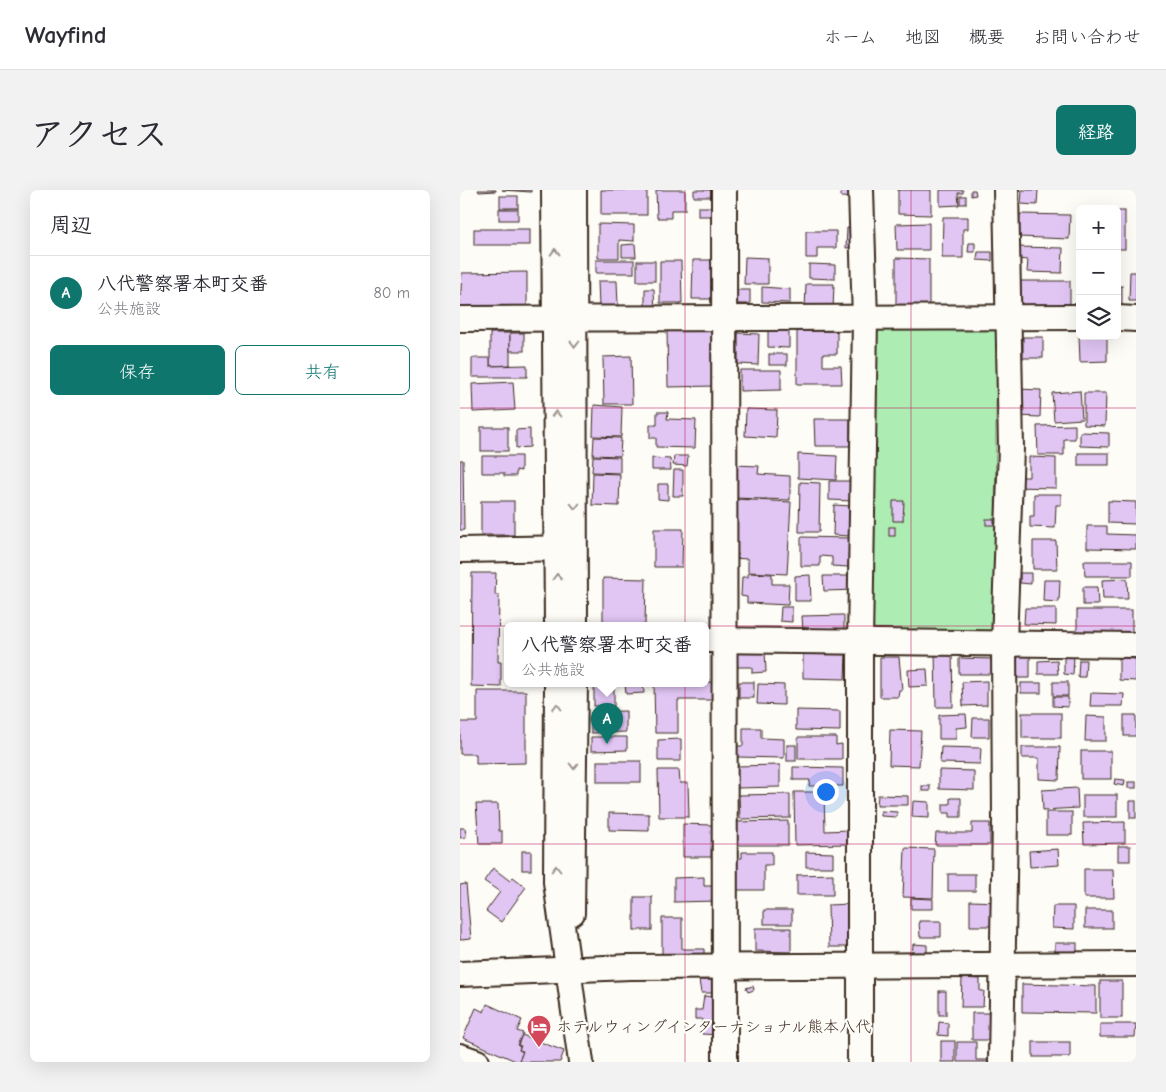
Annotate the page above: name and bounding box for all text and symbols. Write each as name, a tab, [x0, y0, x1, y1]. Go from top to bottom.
text: Wayfind	[25, 21, 106, 49]
text: ホーム	[824, 27, 877, 48]
text: 地図	[905, 27, 941, 48]
text: 概要	[969, 27, 1005, 48]
text: お問い合わせ	[1033, 27, 1141, 48]
button: 経路	[1056, 105, 1136, 155]
text: アクセス	[30, 114, 168, 155]
map controls	[1076, 205, 1121, 340]
button: +	[1076, 205, 1121, 250]
text: 周辺	[50, 213, 92, 237]
one-way arrow	[550, 247, 560, 255]
button: −	[1076, 250, 1121, 295]
text: 八代警察署本町交番	[97, 273, 268, 295]
text: A	[62, 284, 70, 302]
text: 80 m	[373, 284, 410, 302]
button: layers	[1076, 295, 1121, 340]
text: 公共施設	[97, 300, 161, 318]
one-way arrow	[570, 340, 580, 348]
button: 保存	[50, 345, 225, 395]
button: 共有	[235, 345, 410, 395]
one-way arrow	[551, 410, 561, 418]
one-way arrow	[570, 502, 580, 510]
one-way arrow	[552, 572, 562, 580]
popup	[504, 622, 709, 687]
text: 八代警察署本町交番	[521, 634, 692, 656]
text: 公共施設	[521, 661, 585, 679]
one-way arrow	[552, 703, 562, 710]
pin: A	[591, 703, 623, 744]
one-way arrow	[569, 763, 579, 771]
your location	[813, 779, 839, 805]
one-way arrow	[551, 865, 561, 873]
hotel icon: ホテルウィングインターナショナル熊本八代	[526, 1014, 552, 1048]
place label: ホテルウィングインターナショナル熊本八代	[556, 1018, 871, 1036]

